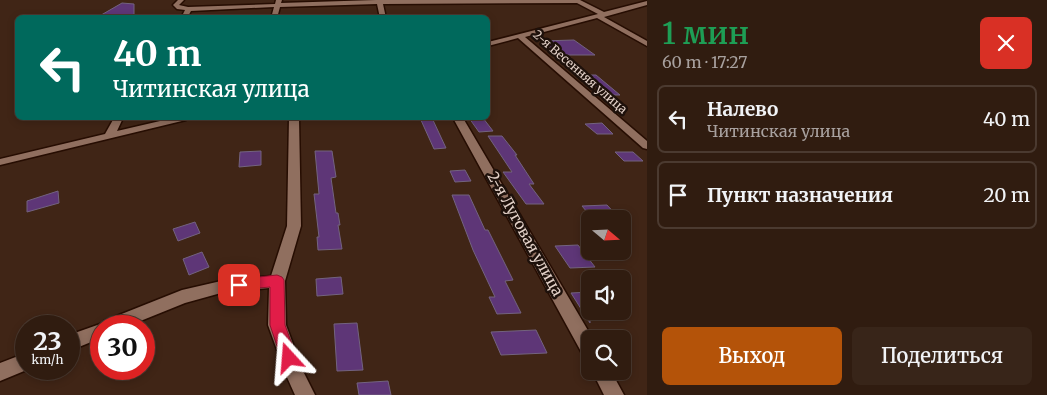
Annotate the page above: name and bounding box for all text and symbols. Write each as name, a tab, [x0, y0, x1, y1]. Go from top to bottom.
text: 1 мин	[662, 14, 749, 52]
button: close	[980, 17, 1032, 69]
street label: 2-я Весенняя улица	[530, 27, 631, 117]
text: 40 m	[113, 32, 201, 76]
icon: left	[30, 35, 95, 100]
text: 60 m · 17:27	[662, 52, 747, 72]
text: Читинская улица	[113, 75, 310, 103]
text: Налево	[707, 97, 778, 121]
icon: left	[664, 105, 692, 133]
text: 40 m	[983, 107, 1030, 131]
text: Читинская улица	[707, 121, 850, 141]
street label: 2-я Луговая улица	[483, 168, 567, 299]
icon: arrive	[664, 181, 692, 209]
text: Пункт назначения	[707, 183, 893, 207]
text: 20 m	[983, 183, 1030, 207]
north arrow	[581, 210, 631, 260]
map controls	[581, 210, 631, 380]
pin	[218, 264, 260, 306]
button: sound	[581, 270, 631, 320]
icon: arrive	[225, 271, 253, 299]
speed limit sign: 30	[90, 315, 155, 380]
text: 23	[33, 325, 62, 357]
button: Выход	[662, 327, 842, 385]
button: Поделиться	[852, 327, 1032, 385]
button: search	[581, 330, 631, 380]
position arrow	[262, 331, 314, 383]
text: km/h	[32, 352, 63, 367]

